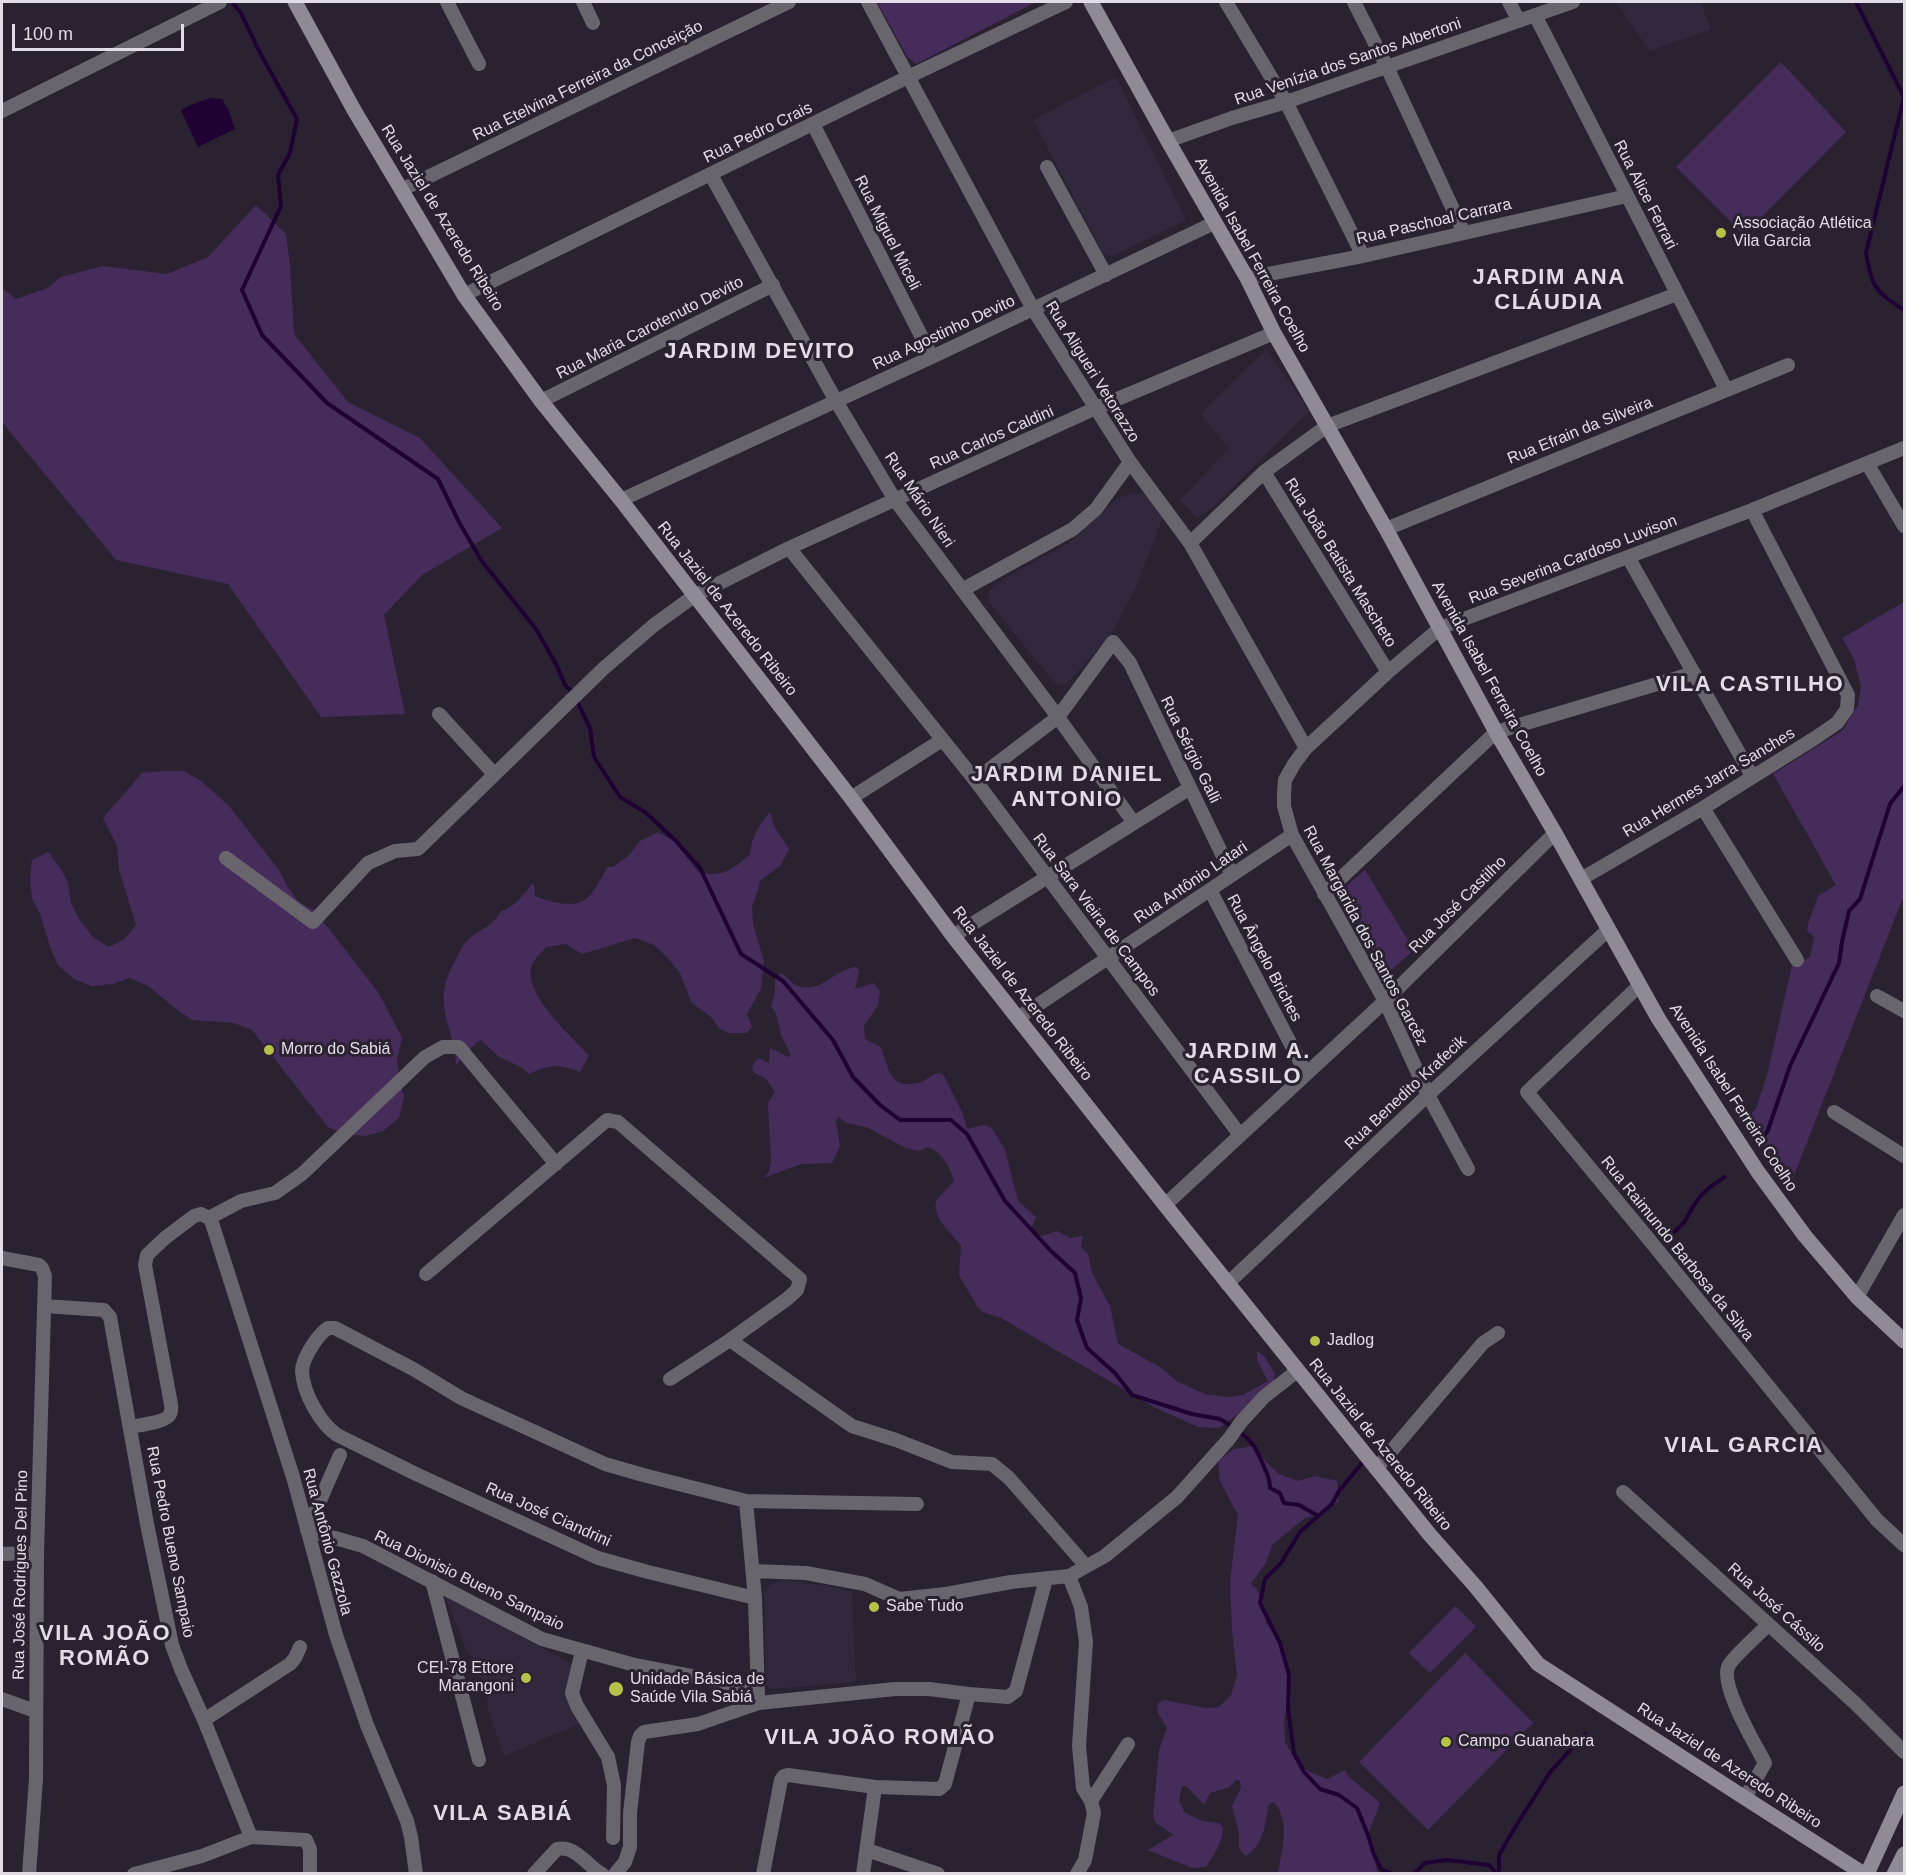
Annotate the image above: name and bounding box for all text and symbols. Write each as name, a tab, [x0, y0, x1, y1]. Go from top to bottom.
scale bar	[15, 12, 188, 50]
street label: Rua Venízia dos Santos Albertoni	[1232, 14, 1464, 110]
street label: Rua Etelvina Ferreira da Conceição	[470, 17, 706, 145]
text: 100 m	[23, 24, 73, 44]
street label: Rua Pedro Crais	[701, 98, 815, 168]
street label: Rua Jaziel de Azeredo Ribeiro	[377, 121, 507, 315]
street label: Rua Alice Ferrari	[1609, 137, 1681, 253]
street label: Avenida Isabel Ferreira Coelho	[1190, 154, 1314, 356]
street label: Rua Miguel Miceli	[850, 172, 924, 294]
street label: Rua Paschoal Carrara	[1355, 195, 1513, 249]
place label: Associação Atlética Vila Garcia	[1733, 214, 1872, 252]
marker: Associação Atlética Vila Garcia	[1714, 226, 1728, 240]
district label: JARDIM ANA CLÁUDIA	[1472, 265, 1626, 316]
street label: Rua Maria Carotenuto Devito	[553, 272, 747, 384]
street label: Rua Agostinho Devito	[870, 292, 1018, 374]
street label: Rua Aligueri Vetorazzo	[1041, 298, 1143, 446]
district label: JARDIM DEVITO	[664, 339, 856, 365]
street label: Rua Efrain da Silveira	[1505, 393, 1655, 469]
street label: Rua Carlos Caldini	[927, 402, 1057, 474]
street label: Rua Mário Nieri	[880, 449, 958, 551]
street label: Rua João Batista Mascheto	[1280, 475, 1400, 651]
street label: Rua Severina Cardoso Luvison	[1466, 511, 1680, 609]
street label: Rua Jaziel de Azeredo Ribeiro	[653, 518, 801, 700]
street label: Avenida Isabel Ferreira Coelho	[1427, 578, 1551, 780]
district label: VILA CASTILHO	[1656, 672, 1844, 698]
street label: Rua Sérgio Galli	[1156, 693, 1224, 807]
street label: Rua Hermes Jarra Sanches	[1619, 724, 1799, 842]
district label: JARDIM DANIEL ANTONIO	[971, 762, 1163, 813]
street label: Rua Margarida dos Santos Garcêz	[1299, 823, 1431, 1049]
street label: Rua Sara Vieira de Campos	[1028, 830, 1164, 1000]
street label: Rua Antônio Latari	[1131, 838, 1251, 928]
street label: Rua José Castilho	[1405, 852, 1511, 958]
street label: Rua Ângelo Briches	[1222, 891, 1306, 1025]
street label: Rua Jaziel de Azeredo Ribeiro	[948, 903, 1096, 1085]
street label: Avenida Isabel Ferreira Coelho	[1665, 1000, 1801, 1196]
street label: Rua Benedito Krafecik	[1341, 1032, 1471, 1154]
district label: JARDIM A. CASSILO	[1185, 1039, 1311, 1090]
place label: Morro do Sabiá	[281, 1040, 390, 1060]
marker: Morro do Sabiá	[262, 1043, 276, 1057]
street label: Rua Raimundo Barbosa da Silva	[1596, 1153, 1758, 1345]
place label: Jadlog	[1327, 1331, 1374, 1351]
marker: Jadlog	[1308, 1334, 1322, 1348]
street label: Rua Jaziel de Azeredo Ribeiro	[1305, 1355, 1455, 1535]
district label: VIAL GARCIA	[1664, 1433, 1824, 1459]
street label: Rua Pedro Bueno Sampaio	[142, 1445, 198, 1639]
street label: Rua Antônio Gazzola	[298, 1466, 356, 1618]
street label: Rua José Rodrigues Del Pino	[10, 1470, 32, 1680]
street label: Rua José Ciandrini	[482, 1479, 614, 1551]
street label: Rua Dionisio Bueno Sampaio	[371, 1527, 567, 1635]
street label: Rua José Cássilo	[1723, 1559, 1829, 1657]
place label: Sabe Tudo	[886, 1597, 964, 1617]
marker: Sabe Tudo	[867, 1600, 881, 1614]
district label: VILA JOÃO ROMÃO	[39, 1621, 171, 1672]
place label: CEI-78 Ettore Marangoni	[417, 1659, 514, 1697]
place label: Unidade Básica de Saúde Vila Sabiá	[630, 1670, 764, 1708]
marker: CEI-78 Ettore Marangoni	[519, 1671, 533, 1685]
marker: Unidade Básica de Saúde Vila Sabiá	[607, 1680, 625, 1698]
street label: Rua Jaziel de Azeredo Ribeiro	[1633, 1699, 1825, 1833]
district label: VILA JOÃO ROMÃO	[764, 1725, 996, 1751]
place label: Campo Guanabara	[1458, 1732, 1594, 1752]
marker: Campo Guanabara	[1439, 1735, 1453, 1749]
district label: VILA SABIÁ	[433, 1801, 573, 1827]

